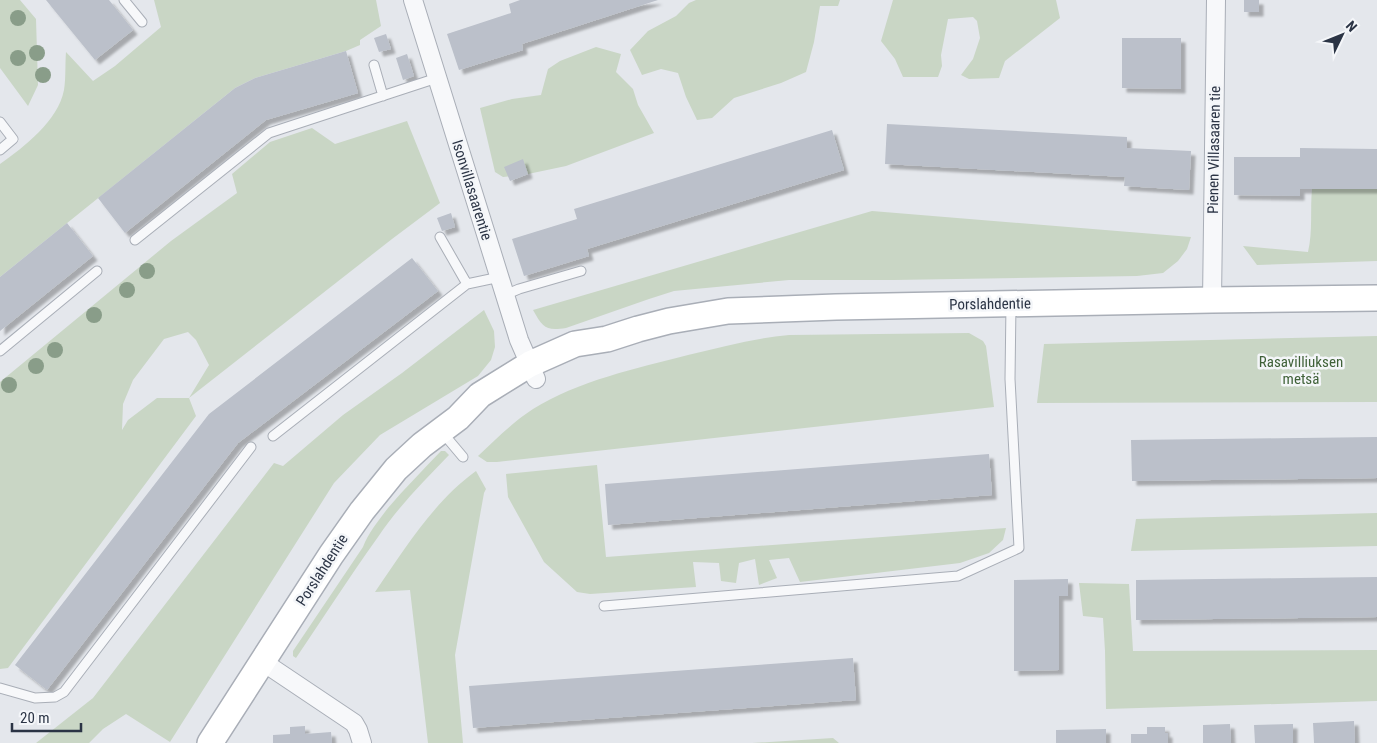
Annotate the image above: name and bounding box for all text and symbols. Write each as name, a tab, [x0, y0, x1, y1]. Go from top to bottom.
north arrow	[1317, 10, 1367, 60]
text: N	[1343, 18, 1360, 35]
street label: Pienen Villasaaren tie	[1204, 86, 1224, 214]
street label: Isonvillasaarentie	[448, 138, 496, 242]
street label: Porslahdentie	[949, 294, 1031, 314]
park label: Rasavilliuksen metsä	[1259, 353, 1343, 388]
street label: Porslahdentie	[292, 531, 352, 609]
scale bar	[12, 700, 81, 732]
text: 20 m	[20, 709, 50, 727]

